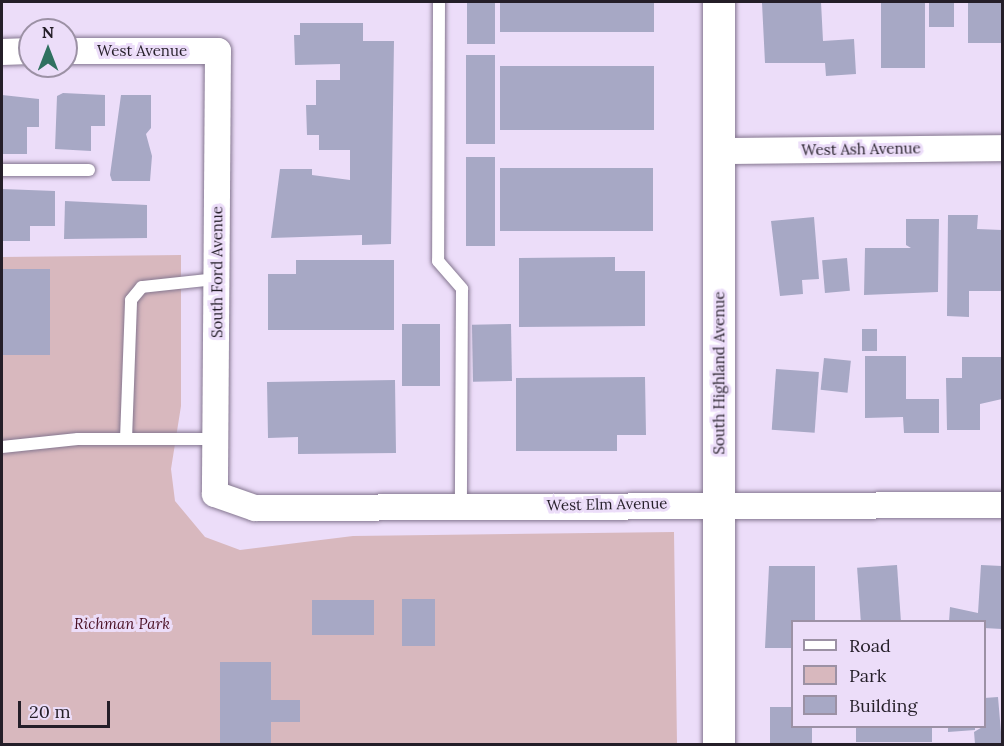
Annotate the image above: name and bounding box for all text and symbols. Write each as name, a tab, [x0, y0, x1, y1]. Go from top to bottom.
north arrow	[18, 18, 78, 78]
text: N	[42, 22, 54, 42]
street label: West Avenue	[97, 42, 187, 60]
street label: West Ash Avenue	[801, 139, 921, 159]
street label: South Ford Avenue	[208, 206, 226, 338]
street label: South Highland Avenue	[710, 291, 728, 455]
street label: West Elm Avenue	[546, 494, 668, 514]
park label: Richman Park	[74, 615, 170, 633]
legend	[791, 620, 986, 728]
text: Road	[849, 634, 891, 657]
text: Park	[849, 664, 886, 687]
scale bar	[21, 689, 112, 727]
text: Building	[849, 694, 917, 717]
text: 20 m	[29, 700, 71, 723]

